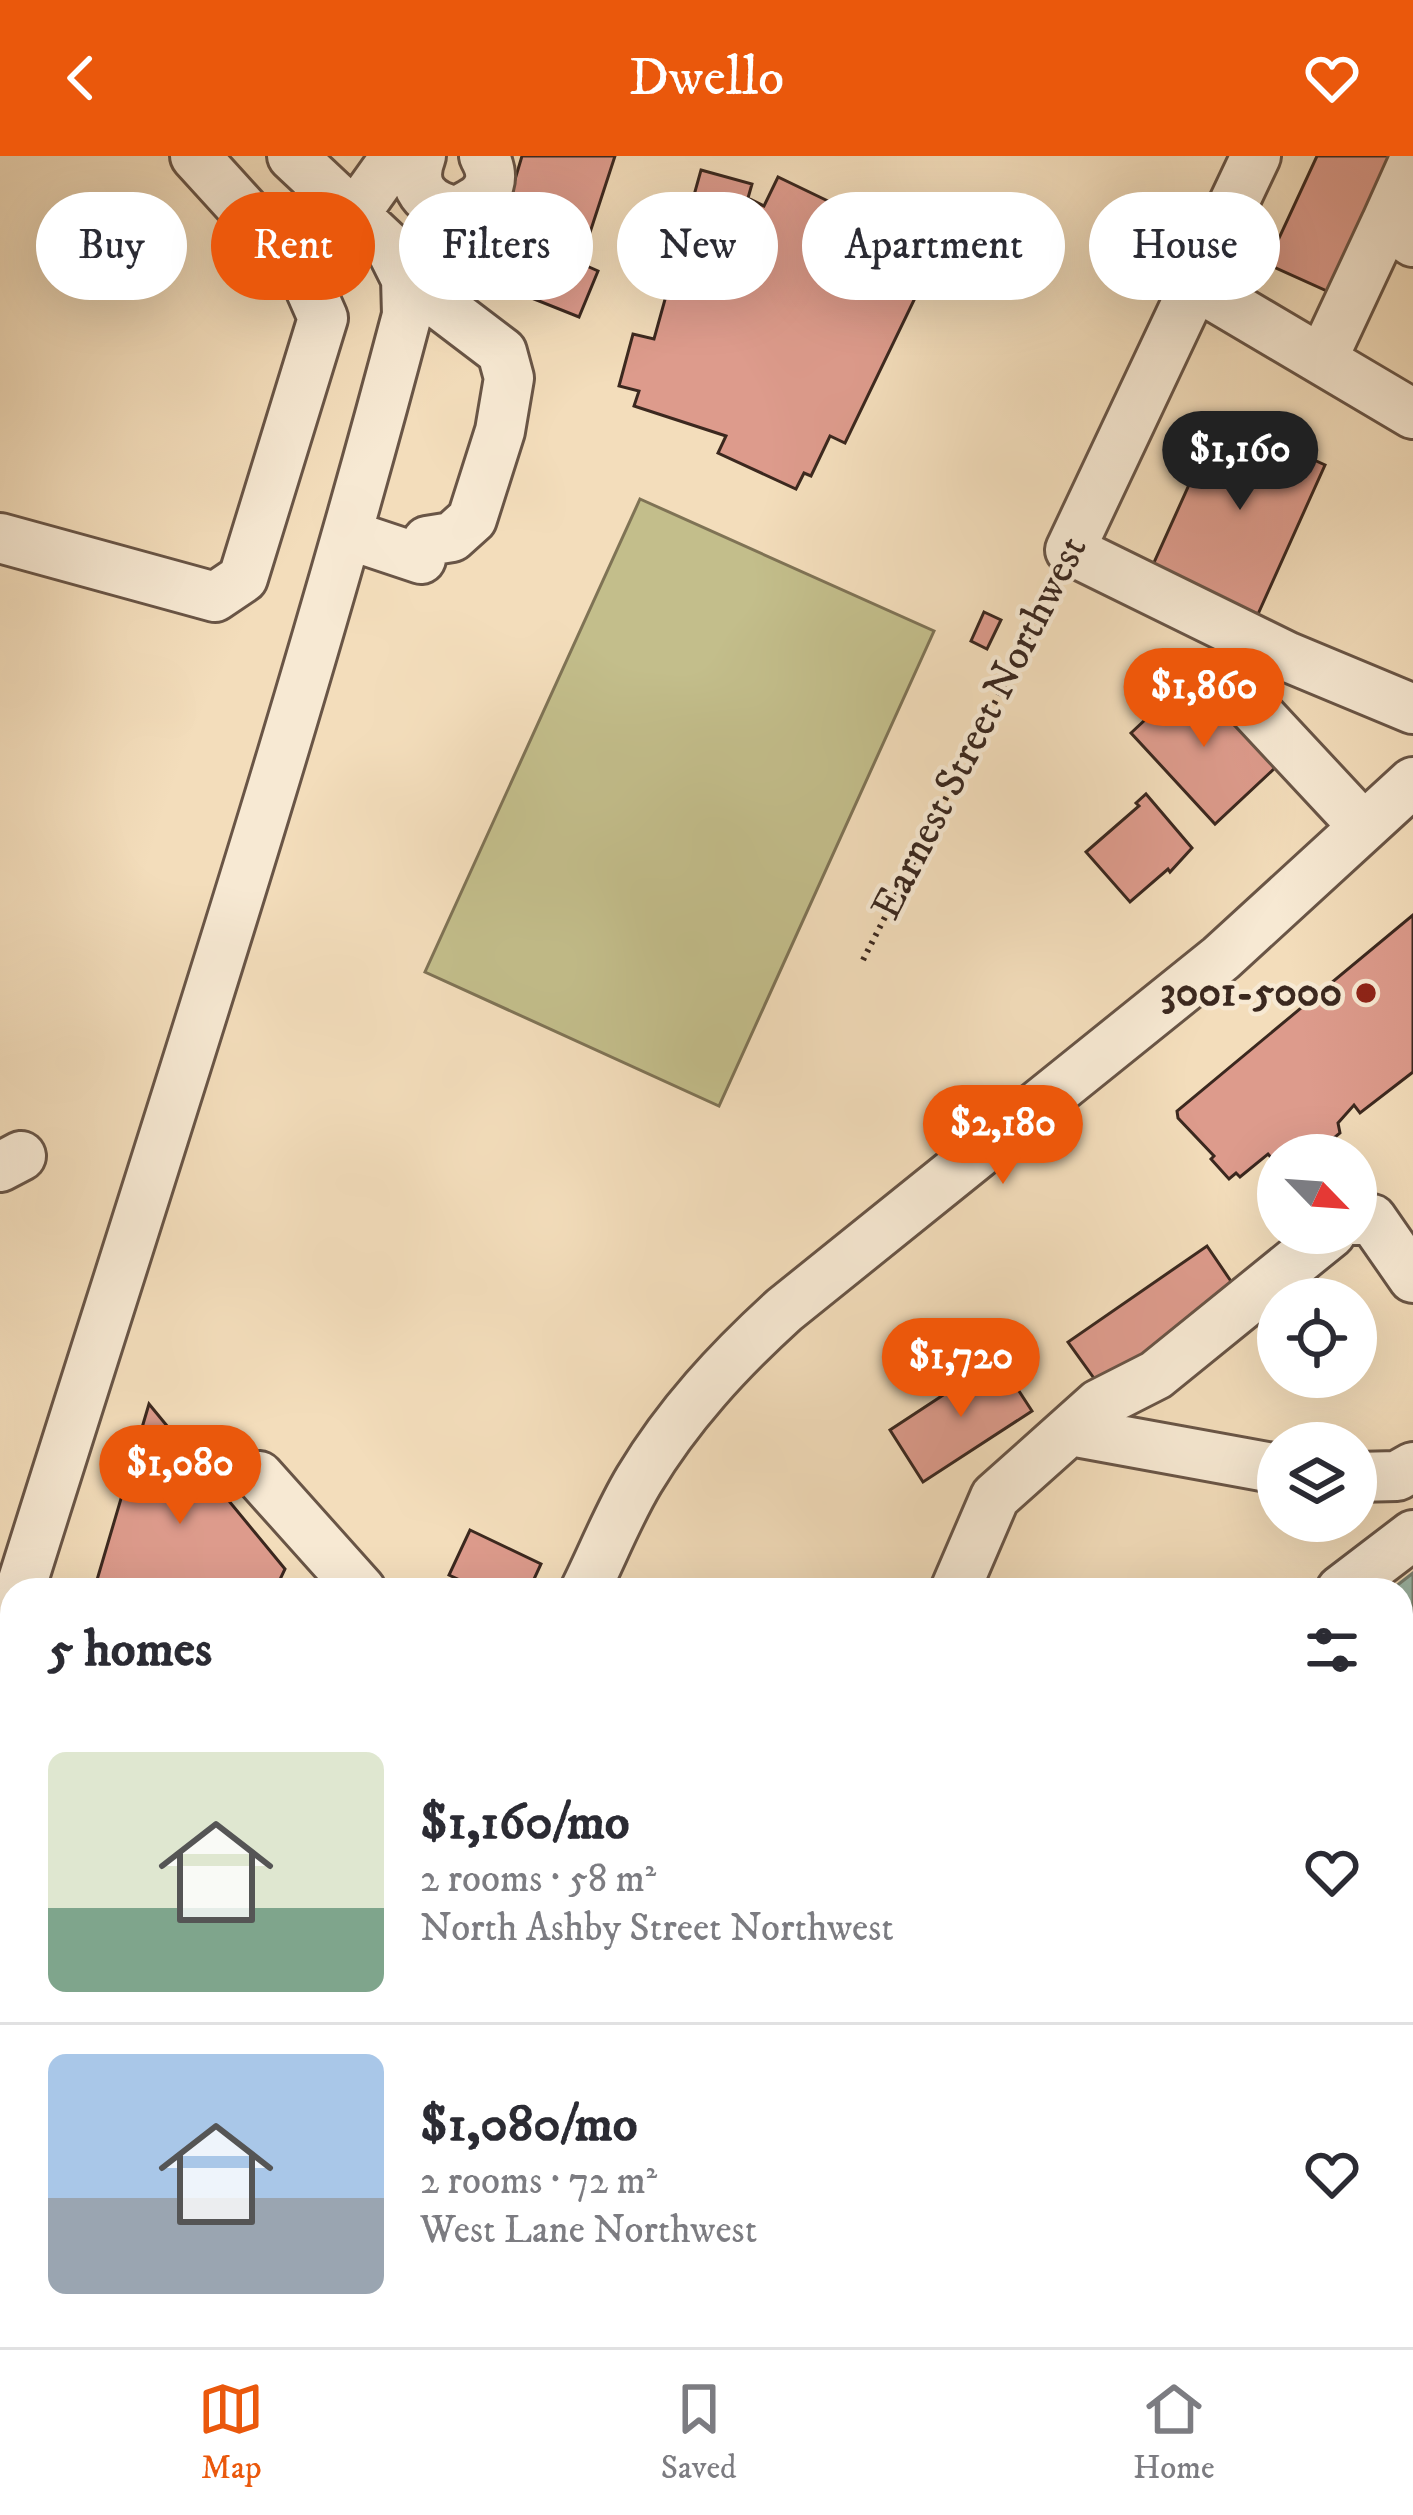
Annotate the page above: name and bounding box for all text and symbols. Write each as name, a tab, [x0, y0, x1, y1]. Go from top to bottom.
icon: back	[48, 45, 114, 111]
text: Dwello	[629, 45, 784, 112]
icon: heart	[1299, 45, 1365, 111]
chip: Buy	[36, 192, 187, 300]
chip: Rent	[211, 192, 375, 300]
chip: Filters	[399, 192, 593, 300]
chip: New	[617, 192, 778, 300]
chip: Apartment	[802, 192, 1065, 300]
chip: House	[1089, 192, 1280, 300]
pin: $1,160	[1142, 411, 1338, 513]
text: $1,160	[1189, 425, 1291, 474]
street label: Earnest Street Northwest	[861, 527, 1099, 929]
pin: $1,860	[1106, 648, 1302, 750]
text: $1,860	[1151, 662, 1257, 711]
place label: 3001-5000	[1160, 967, 1342, 1019]
marker: 3001-5000	[1353, 980, 1379, 1006]
pin: $2,180	[905, 1085, 1101, 1187]
text: $2,180	[950, 1099, 1056, 1148]
north arrow	[1257, 1134, 1377, 1254]
map controls	[1257, 1134, 1377, 1542]
button: locate	[1257, 1278, 1377, 1398]
pin: $1,720	[863, 1318, 1059, 1420]
text: $1,720	[909, 1332, 1013, 1381]
button: layers	[1257, 1422, 1377, 1542]
pin: $1,080	[82, 1425, 278, 1527]
text: $1,080	[126, 1439, 234, 1488]
icon: filters	[1299, 1617, 1365, 1683]
text: 5 homes	[48, 1618, 212, 1682]
text: $1,160/mo	[420, 1791, 630, 1855]
icon: home	[144, 1800, 288, 1944]
icon: heart	[1299, 1839, 1365, 1905]
text: 2 rooms · 58 m²	[420, 1855, 656, 1904]
text: North Ashby Street Northwest	[420, 1904, 894, 1953]
text: $1,080/mo	[420, 2093, 638, 2157]
icon: home	[144, 2102, 288, 2246]
icon: heart	[1299, 2141, 1365, 2207]
text: 2 rooms · 72 m²	[420, 2157, 657, 2206]
text: West Lane Northwest	[420, 2206, 757, 2255]
tab: Map	[198, 2376, 264, 2489]
tab: Saved	[661, 2376, 737, 2489]
tab: Home	[1133, 2376, 1215, 2489]

